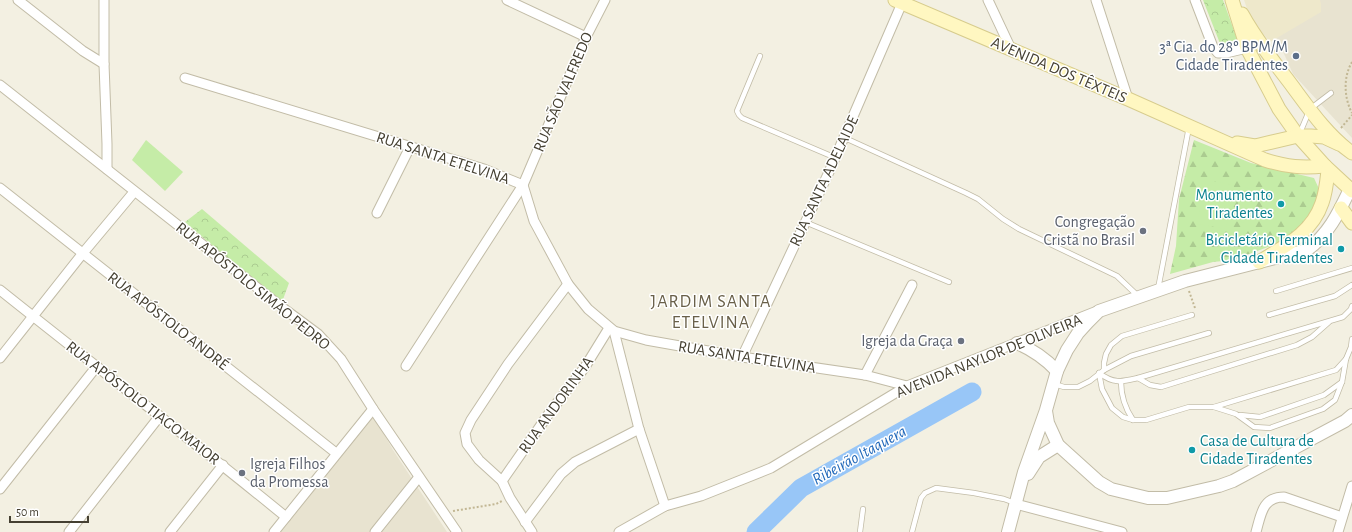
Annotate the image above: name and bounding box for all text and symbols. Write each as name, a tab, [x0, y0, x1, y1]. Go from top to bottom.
street label: RUA SÃO VALFREDO	[529, 29, 595, 154]
street label: AVENIDA DOS TÊXTEIS	[989, 32, 1130, 106]
place label: 3ª Cia. do 28º BPM/M Cidade Tiradentes	[1159, 39, 1288, 73]
marker: 3ª Cia. do 28º BPM/M Cidade Tiradentes	[1291, 51, 1301, 61]
street label: RUA SANTA ADELAIDE	[787, 113, 861, 249]
street label: RUA SANTA ETELVINA	[374, 129, 512, 187]
place label: Monumento Tiradentes	[1196, 187, 1273, 221]
marker: Monumento Tiradentes	[1276, 199, 1286, 209]
place label: Congregação Cristã no Brasil	[1044, 214, 1135, 248]
street label: RUA APÓSTOLO SIMÃO PEDRO	[173, 217, 334, 353]
marker: Congregação Cristã no Brasil	[1138, 226, 1148, 236]
place label: Bicicletário Terminal Cidade Tiradentes	[1206, 232, 1333, 266]
marker: Bicicletário Terminal Cidade Tiradentes	[1336, 244, 1346, 254]
street label: RUA APÓSTOLO ANDRÉ	[105, 267, 233, 373]
district label: JARDIM SANTA ETELVINA	[651, 293, 771, 332]
street label: AVENIDA NAYLOR DE OLIVEIRA	[894, 311, 1084, 401]
place label: Igreja da Graça	[861, 333, 953, 350]
marker: Igreja da Graça	[956, 336, 966, 346]
street label: RUA APÓSTOLO TIAGO MAIOR	[63, 337, 224, 468]
street label: RUA SANTA ETELVINA	[677, 338, 817, 376]
street label: RUA ANDORINHA	[516, 354, 596, 456]
water label: Ribeirão Itaquera	[809, 422, 909, 489]
place label: Casa de Cultura de Cidade Tiradentes	[1200, 433, 1314, 467]
marker: Casa de Cultura de Cidade Tiradentes	[1187, 445, 1197, 455]
place label: Igreja Filhos da Promessa	[250, 456, 329, 490]
marker: Igreja Filhos da Promessa	[237, 468, 247, 478]
scale bar	[10, 498, 88, 524]
text: 50 m	[16, 506, 39, 518]

